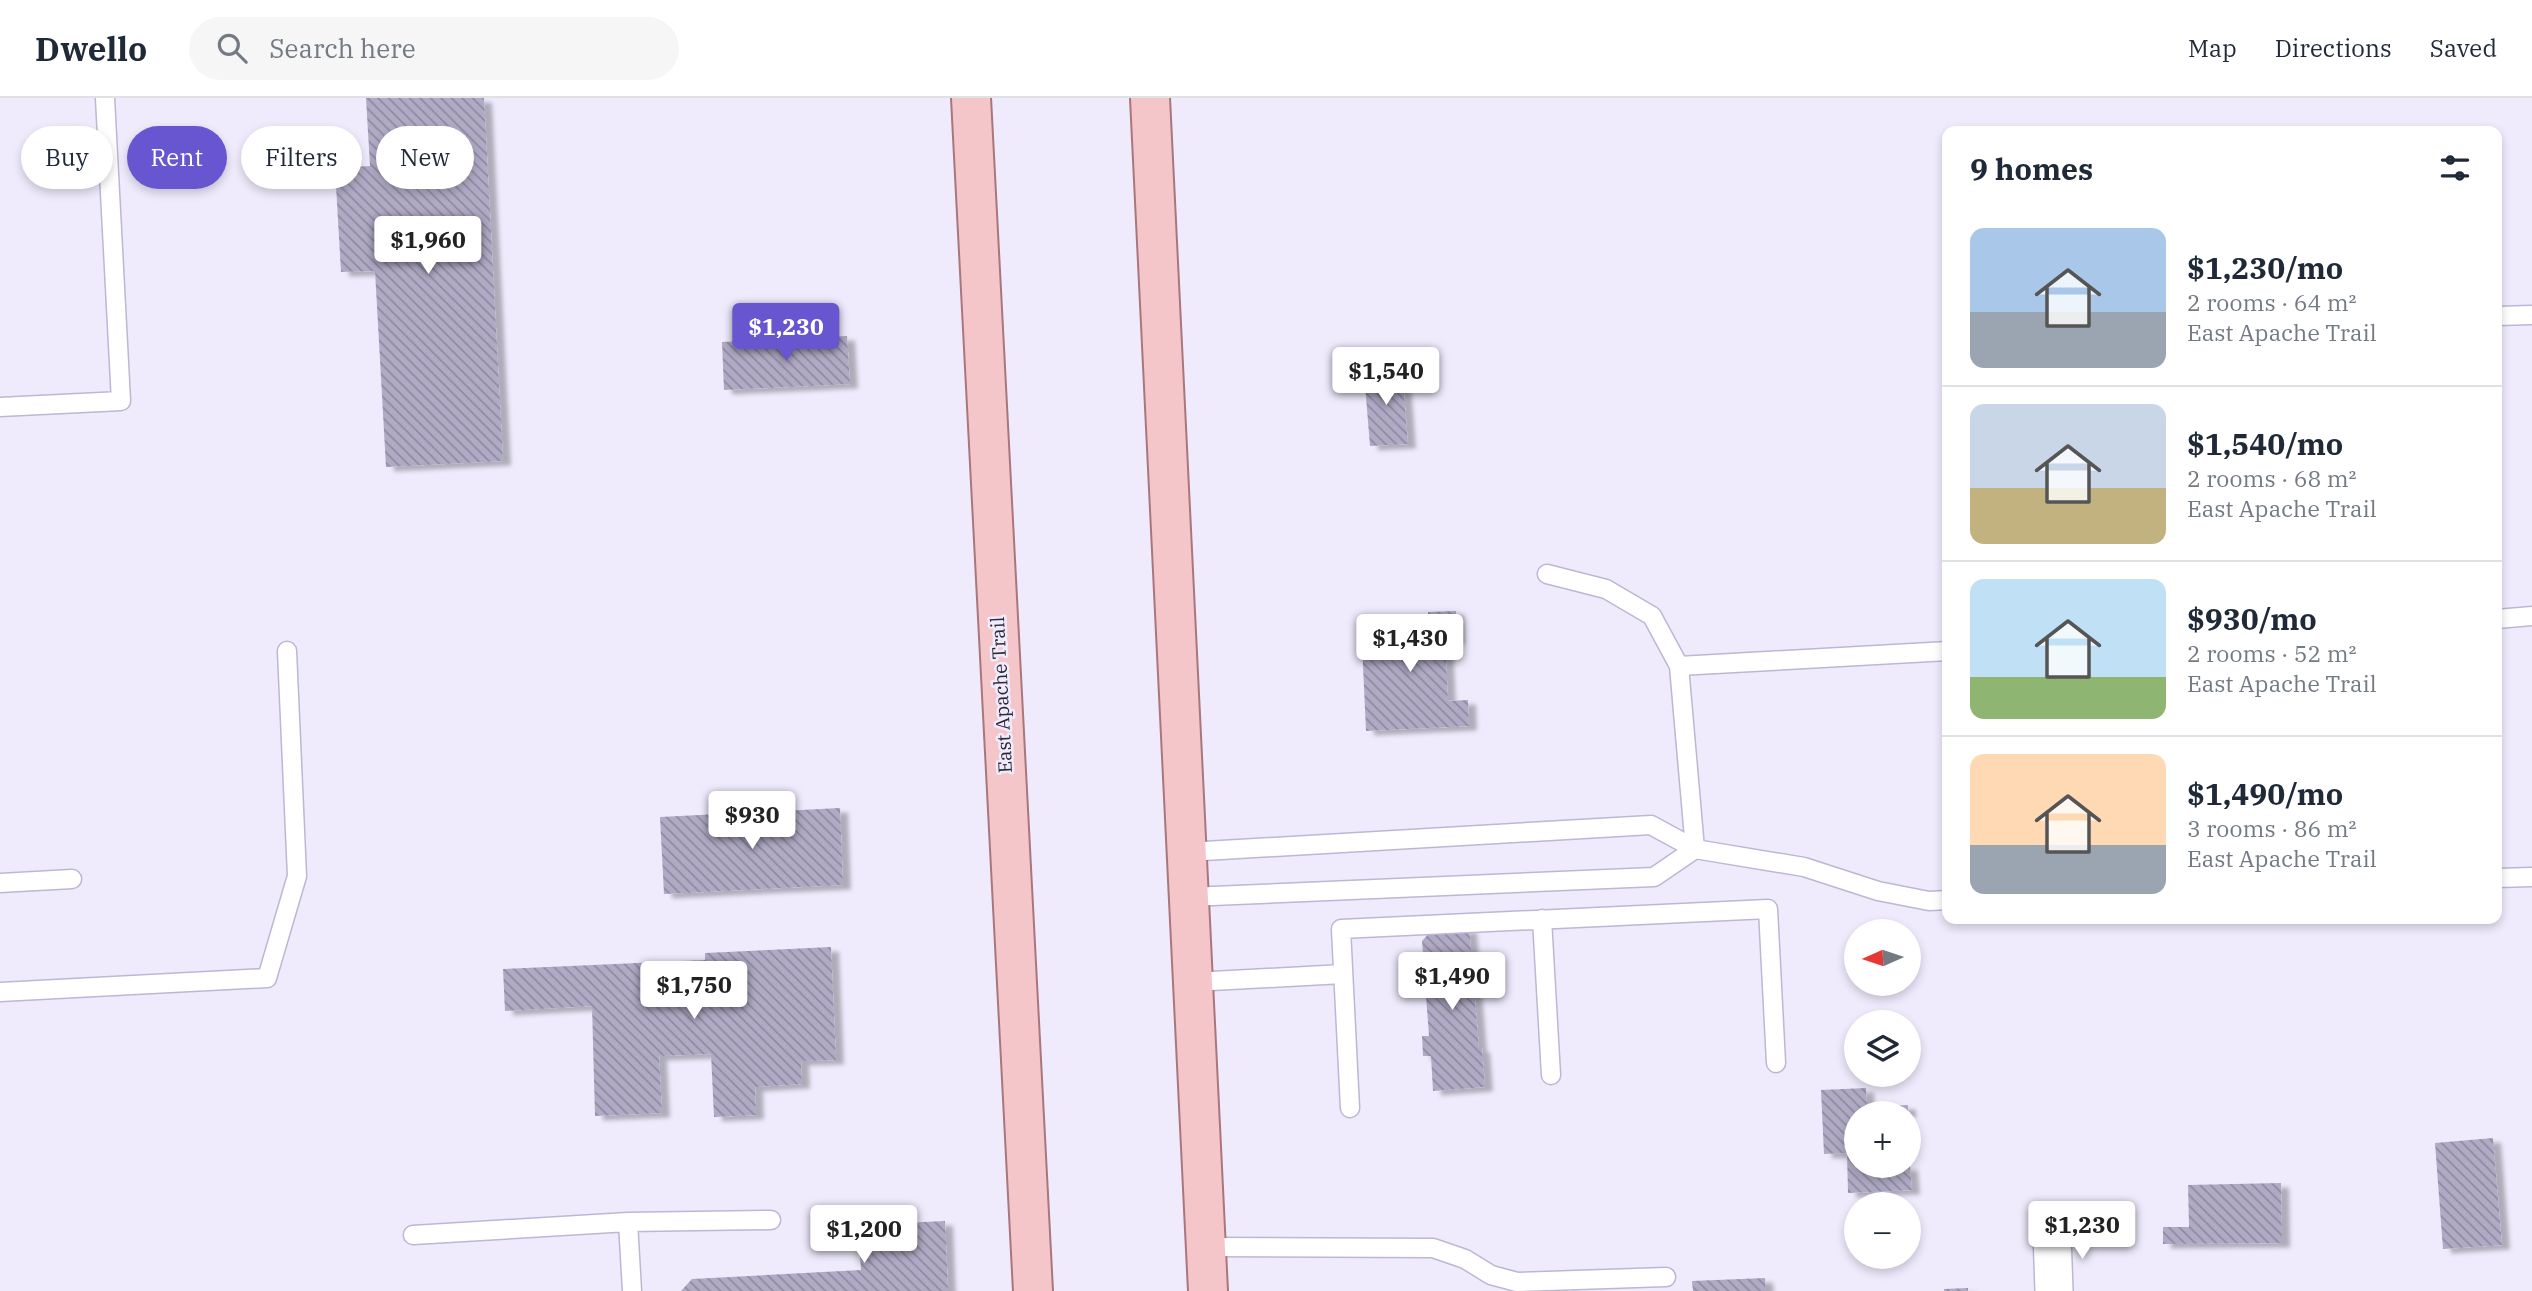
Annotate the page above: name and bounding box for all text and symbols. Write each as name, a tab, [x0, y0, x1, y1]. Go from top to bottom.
search box	[189, 17, 679, 80]
text: Dwello	[35, 27, 147, 70]
icon: search	[213, 29, 251, 67]
text: Search here	[269, 31, 416, 65]
text: Map	[2188, 32, 2237, 64]
text: Directions	[2275, 32, 2392, 64]
text: Saved	[2430, 32, 2497, 64]
chip: Buy	[21, 126, 113, 189]
chip: Rent	[127, 126, 227, 189]
chip: Filters	[241, 126, 362, 189]
chip: New	[376, 126, 474, 189]
text: 9 homes	[1970, 149, 2093, 188]
icon: filters	[2436, 149, 2474, 187]
pin: $1,960	[371, 216, 485, 276]
text: $1,960	[390, 224, 466, 254]
text: $1,230/mo	[2187, 248, 2343, 287]
icon: home	[2026, 256, 2110, 340]
text: 2 rooms · 64 m²	[2187, 287, 2357, 317]
pin: $1,230	[729, 303, 843, 363]
text: $1,230	[748, 311, 824, 341]
text: East Apache Trail	[2187, 317, 2377, 347]
pin: $1,540	[1329, 348, 1443, 407]
text: $1,540	[1348, 355, 1424, 385]
text: $1,540/mo	[2187, 424, 2343, 463]
icon: home	[2026, 432, 2110, 516]
text: 2 rooms · 68 m²	[2187, 463, 2357, 493]
text: East Apache Trail	[2187, 493, 2377, 523]
text: $930/mo	[2187, 599, 2317, 638]
icon: home	[2026, 607, 2110, 691]
pin: $1,430	[1353, 614, 1467, 674]
street label: East Apache Trail	[985, 616, 1017, 774]
text: $1,430	[1372, 622, 1448, 652]
text: 2 rooms · 52 m²	[2187, 638, 2357, 668]
text: East Apache Trail	[2187, 668, 2377, 698]
text: $1,490/mo	[2187, 774, 2343, 813]
icon: home	[2026, 782, 2110, 866]
pin: $930	[711, 792, 793, 851]
text: $930	[724, 799, 780, 829]
text: 3 rooms · 86 m²	[2187, 813, 2357, 843]
text: East Apache Trail	[2187, 843, 2377, 873]
north arrow	[1844, 919, 1922, 996]
map controls	[1844, 919, 1921, 1269]
pin: $1,490	[1395, 953, 1509, 1012]
text: $1,490	[1414, 960, 1490, 990]
pin: $1,750	[637, 962, 751, 1021]
text: $1,750	[656, 969, 732, 999]
button: layers	[1844, 1010, 1921, 1087]
button: +	[1844, 1101, 1921, 1178]
button: −	[1844, 1192, 1921, 1269]
pin: $1,230	[2025, 1202, 2139, 1261]
pin: $1,200	[807, 1206, 921, 1265]
text: $1,230	[2044, 1209, 2120, 1239]
text: $1,200	[826, 1213, 902, 1243]

